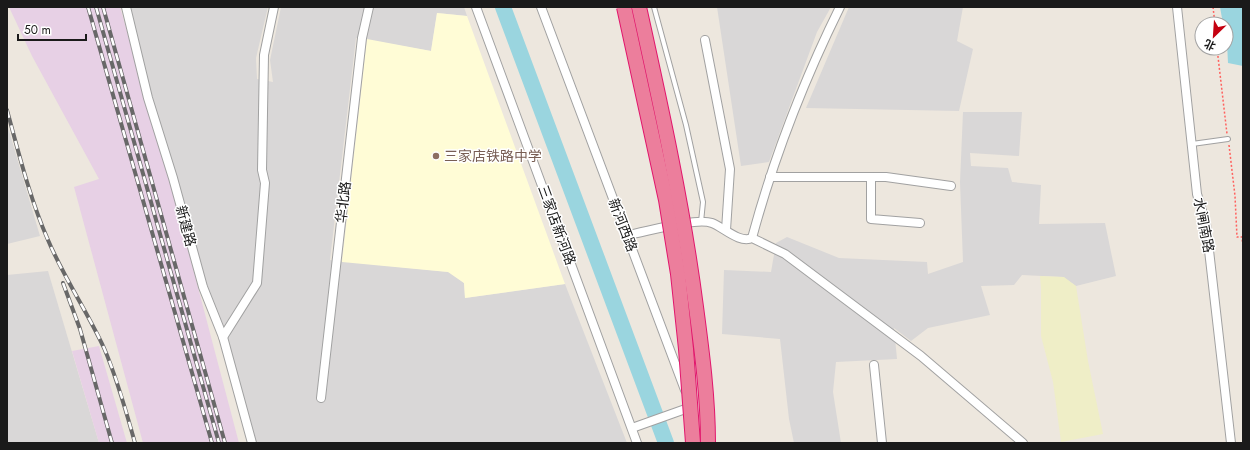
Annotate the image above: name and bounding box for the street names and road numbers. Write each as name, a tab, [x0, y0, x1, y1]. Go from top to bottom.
street label: 华北路	[331, 180, 355, 224]
street label: 三家店新河路	[533, 182, 581, 268]
street label: 新河西路	[604, 195, 642, 255]
street label: 水闸南路	[1189, 196, 1219, 254]
street label: 新建路	[171, 203, 201, 249]

